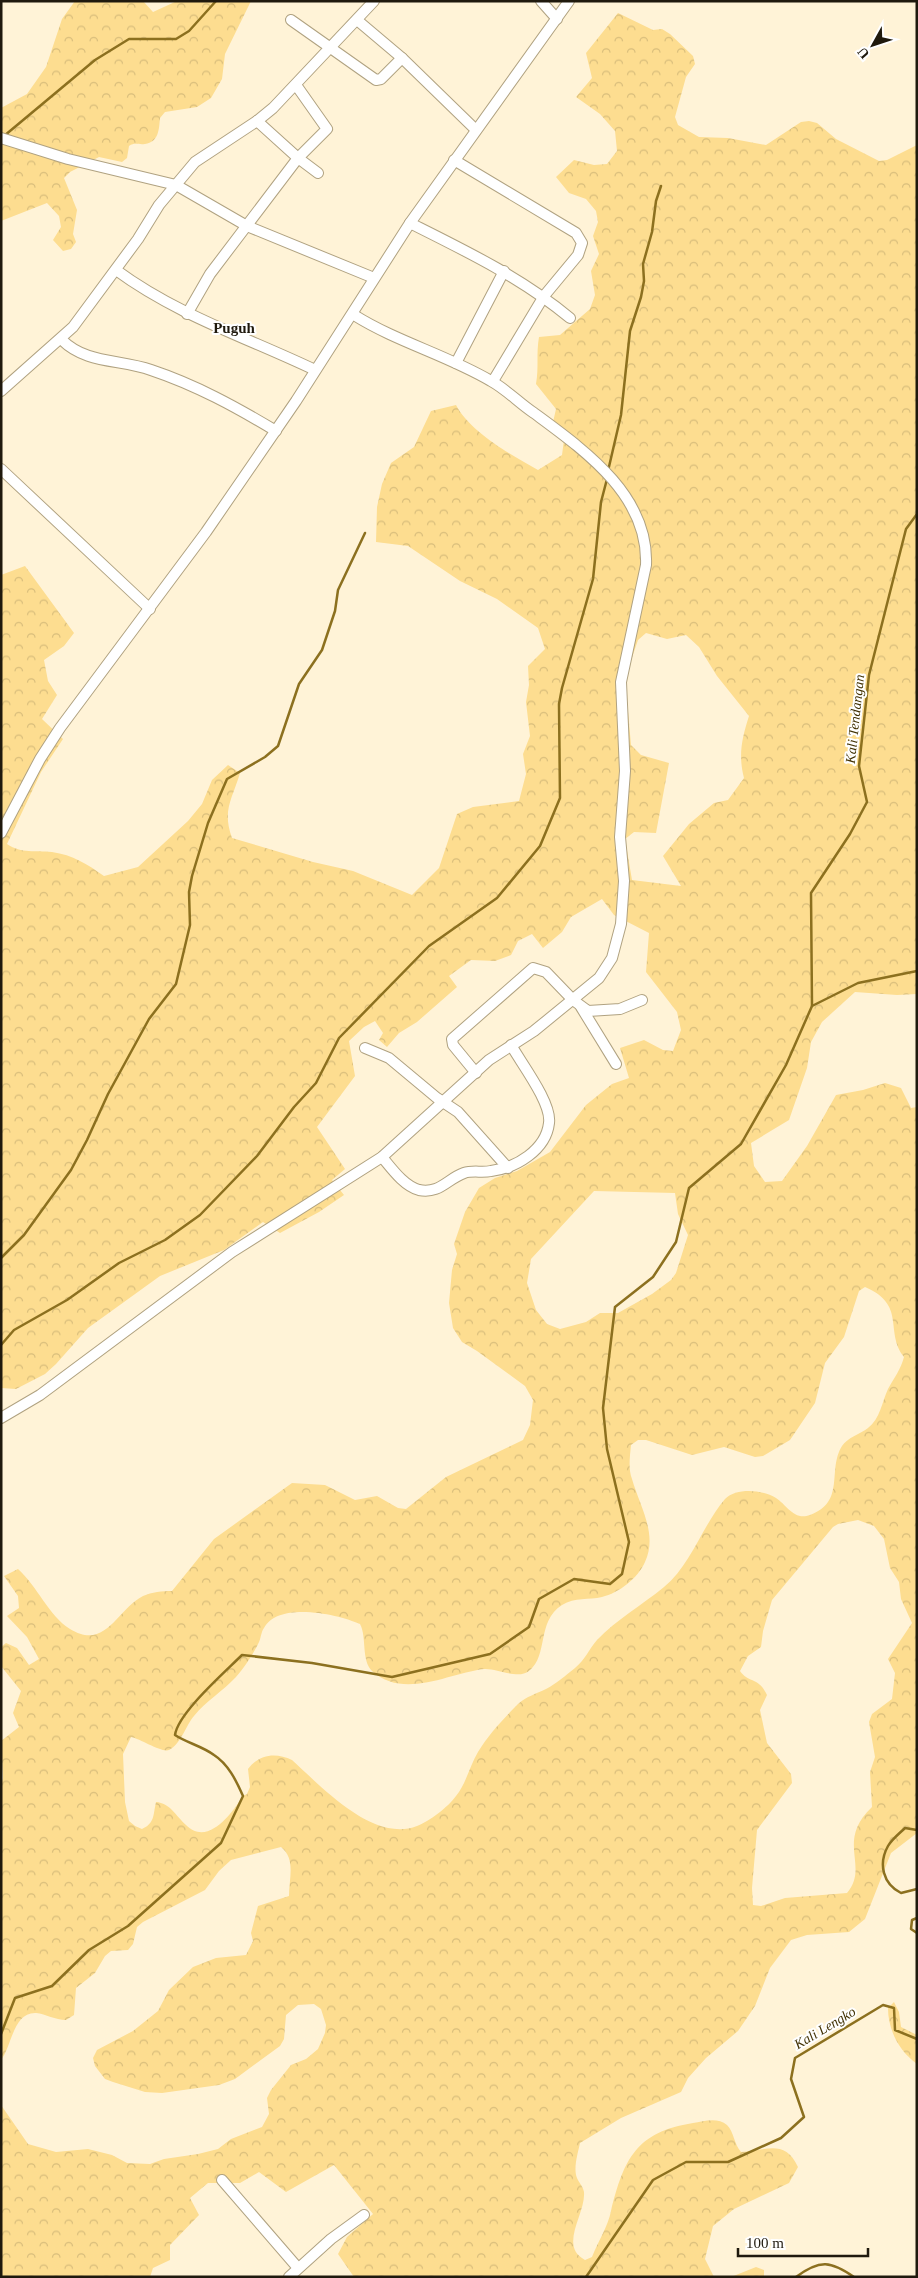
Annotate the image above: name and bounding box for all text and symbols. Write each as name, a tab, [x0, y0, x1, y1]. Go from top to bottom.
north arrow	[848, 20, 898, 70]
text: U	[854, 44, 872, 62]
district label: Puguh	[213, 320, 255, 336]
water label: Kali Tendangan	[843, 674, 867, 765]
water label: Kali Lengko	[791, 2004, 858, 2053]
scale bar	[738, 2226, 868, 2258]
text: 100 m	[746, 2235, 784, 2251]

